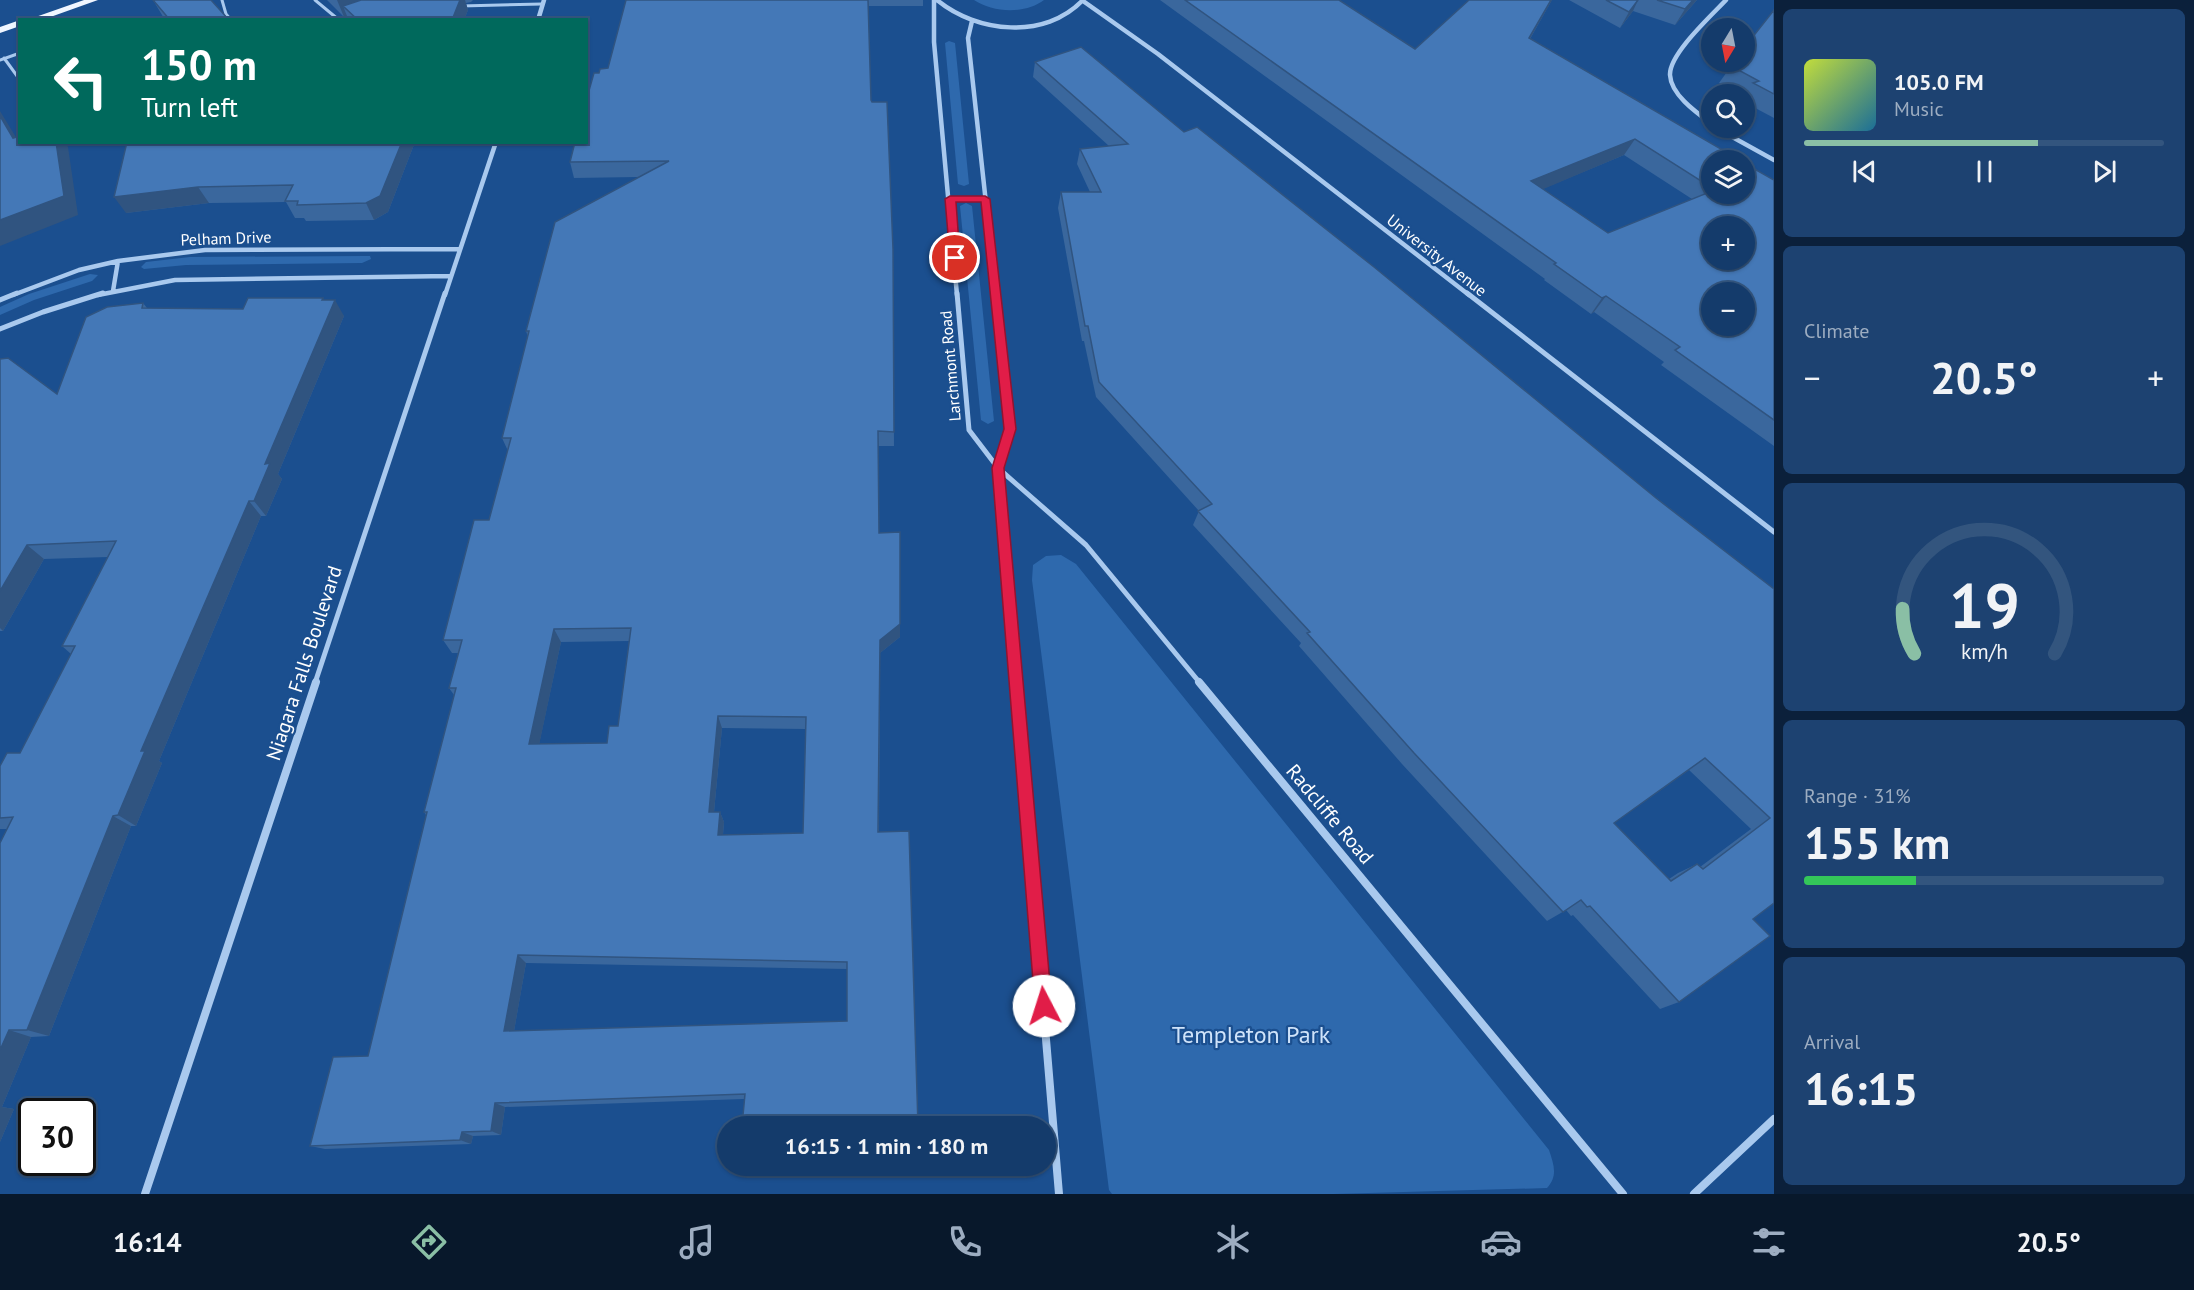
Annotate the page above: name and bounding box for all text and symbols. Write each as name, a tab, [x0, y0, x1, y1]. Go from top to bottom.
north arrow	[1701, 18, 1755, 72]
map controls	[1701, 18, 1755, 336]
text: 150 m	[141, 37, 257, 92]
icon: left	[42, 42, 120, 120]
text: 105.0 FM	[1894, 68, 1984, 96]
button: search	[1701, 84, 1755, 138]
text: Turn left	[141, 90, 238, 124]
text: Music	[1894, 96, 1943, 122]
button: layers	[1701, 150, 1755, 204]
icon: previous	[1848, 155, 1881, 188]
icon: pause	[1968, 155, 2001, 188]
icon: next	[2088, 155, 2121, 188]
street label: University Avenue	[1383, 210, 1491, 300]
button: +	[1701, 216, 1755, 270]
street label: Pelham Drive	[180, 226, 272, 250]
pin	[929, 232, 980, 283]
icon: arrive	[938, 241, 971, 274]
button: −	[1701, 282, 1755, 336]
street label: Larchmont Road	[935, 310, 965, 422]
text: Climate	[1804, 318, 1870, 344]
text: 20.5°	[1930, 348, 2038, 406]
text: −	[1804, 356, 1821, 399]
text: +	[2147, 356, 2164, 399]
street label: Niagara Falls Boulevard	[260, 562, 348, 764]
text: 19	[1949, 564, 2019, 645]
text: km/h	[1960, 637, 2007, 665]
street label: Radcliffe Road	[1281, 759, 1379, 869]
text: Range · 31%	[1804, 783, 1911, 809]
text: 155 km	[1804, 813, 1950, 871]
position arrow	[1012, 974, 1076, 1038]
park label: Templeton Park	[1172, 1019, 1331, 1050]
text: Arrival	[1804, 1029, 1860, 1055]
text: 16:15	[1804, 1059, 1918, 1117]
speed limit sign: 30	[18, 1098, 96, 1176]
text: 16:15 · 1 min · 180 m	[785, 1132, 988, 1160]
icon: directions	[408, 1221, 450, 1263]
icon: music	[676, 1221, 718, 1263]
icon: phone	[944, 1221, 986, 1263]
icon: climate	[1212, 1221, 1254, 1263]
icon: car	[1480, 1221, 1522, 1263]
icon: filters	[1748, 1221, 1790, 1263]
text: 16:14	[113, 1225, 182, 1259]
text: 20.5°	[2017, 1225, 2081, 1259]

